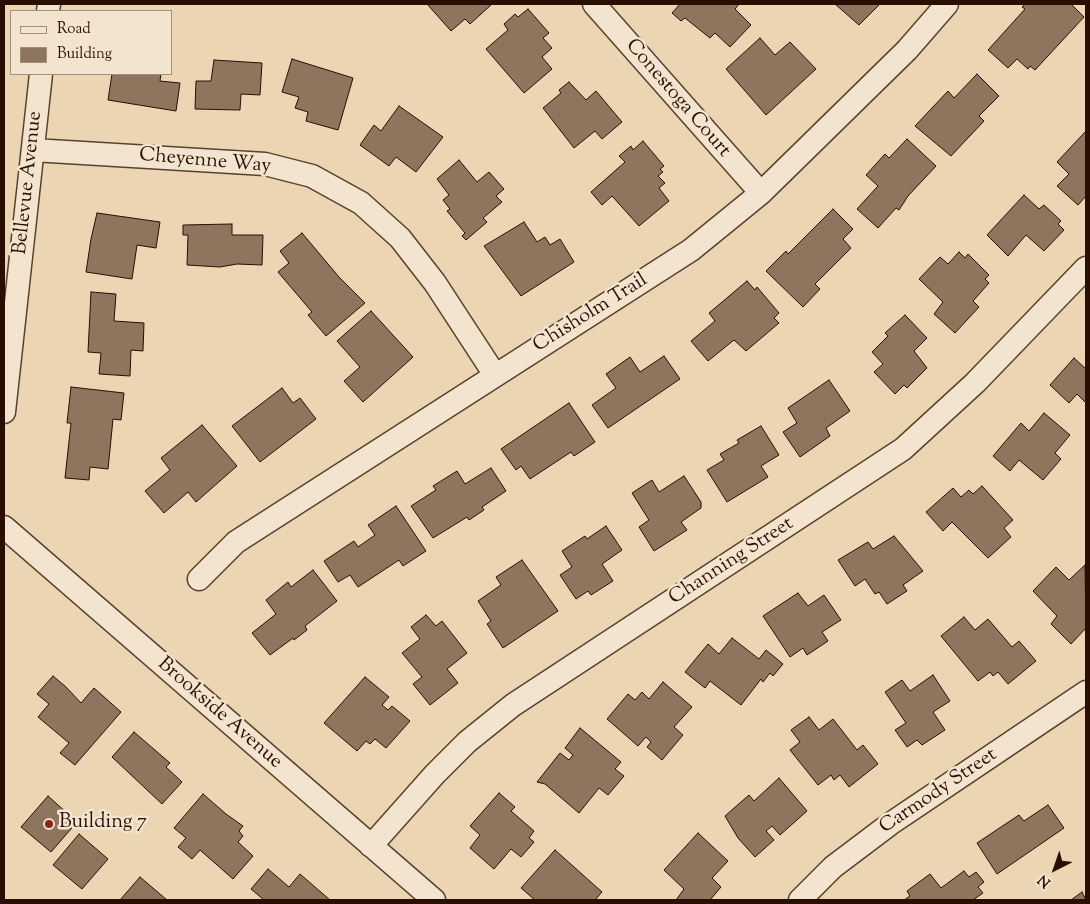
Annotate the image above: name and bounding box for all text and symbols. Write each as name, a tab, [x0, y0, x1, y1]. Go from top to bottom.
legend	[10, 10, 172, 75]
text: Road	[57, 19, 91, 40]
street label: Conestoga Court	[619, 35, 735, 163]
text: Building	[57, 44, 112, 65]
street label: Bellevue Avenue	[10, 110, 48, 256]
street label: Cheyenne Way	[138, 144, 272, 180]
street label: Chisholm Trail	[529, 269, 653, 359]
street label: Channing Street	[665, 513, 799, 611]
street label: Brookside Avenue	[152, 653, 286, 775]
street label: Carmody Street	[876, 744, 1002, 840]
place label: Building 7	[59, 812, 147, 836]
marker: Building 7	[43, 818, 55, 830]
north arrow	[1030, 844, 1080, 894]
text: N	[1034, 869, 1056, 892]

